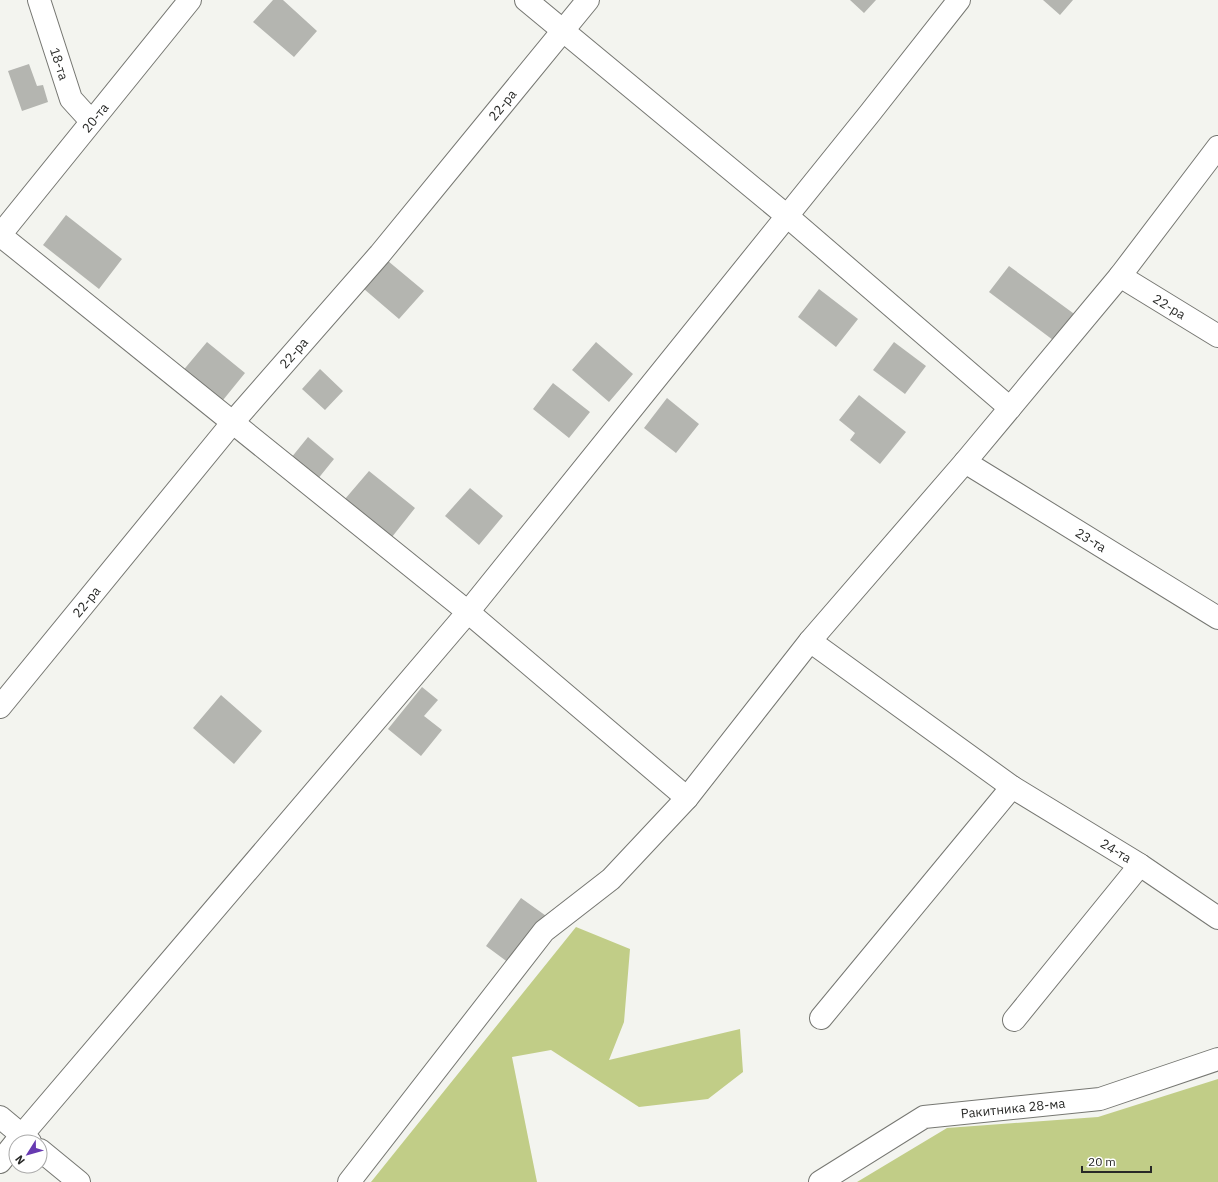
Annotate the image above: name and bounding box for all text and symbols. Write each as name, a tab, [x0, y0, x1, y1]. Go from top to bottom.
street label: 18-та	[46, 45, 73, 82]
street label: 22-ра	[484, 86, 520, 124]
street label: 20-та	[78, 99, 112, 136]
street label: 22-ра	[1150, 290, 1189, 323]
street label: 22-ра	[275, 334, 312, 372]
street label: 23-та	[1072, 524, 1110, 556]
street label: 22-ра	[68, 583, 104, 621]
street label: 24-та	[1097, 834, 1135, 866]
street label: Ракитника 28-ма	[960, 1094, 1066, 1122]
north arrow	[8, 1134, 48, 1174]
scale bar	[1082, 1148, 1151, 1174]
text: N	[12, 1153, 28, 1167]
text: 20 m	[1088, 1154, 1116, 1169]

